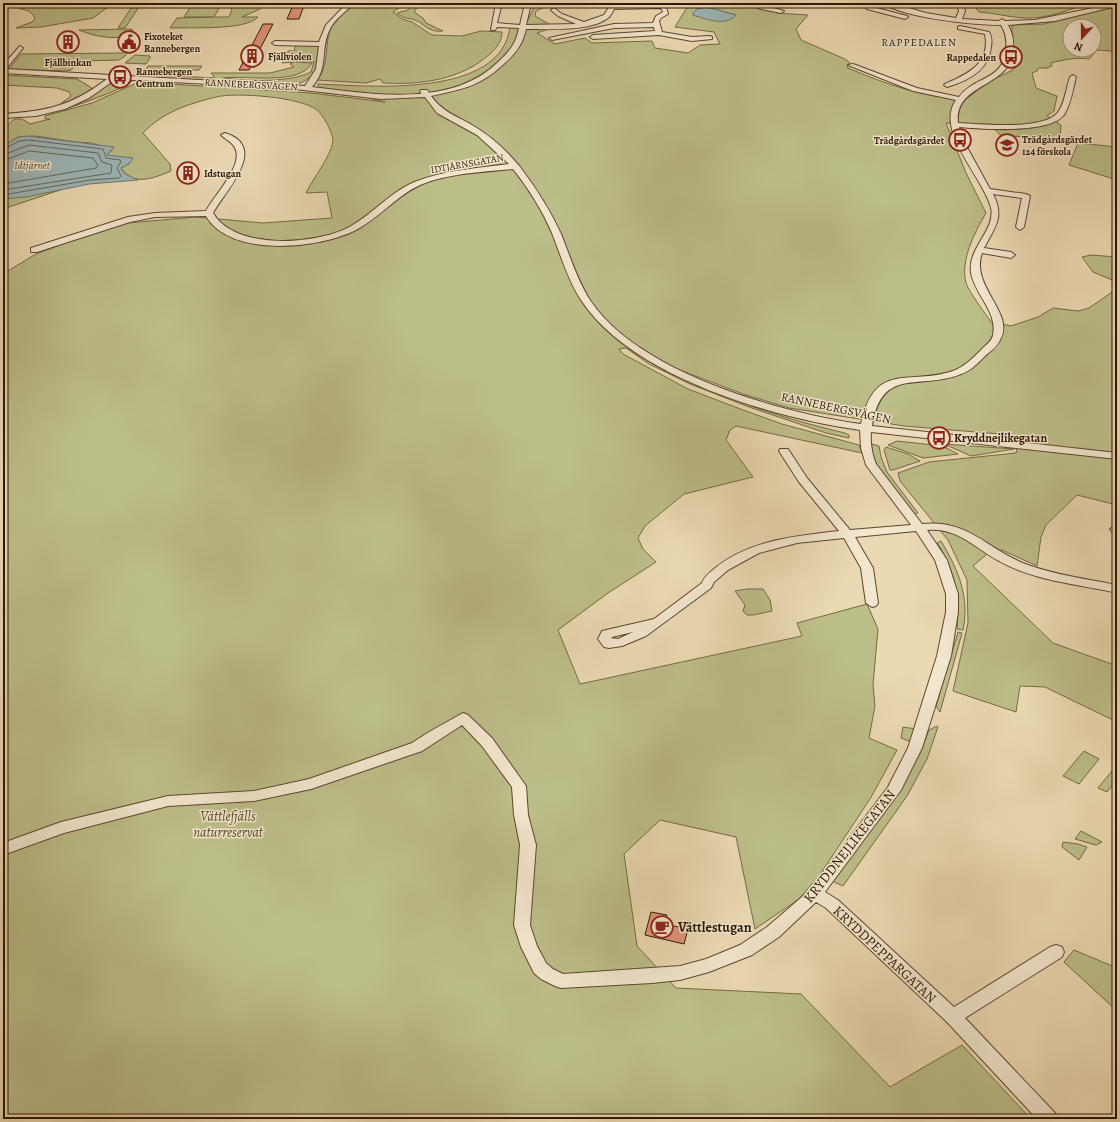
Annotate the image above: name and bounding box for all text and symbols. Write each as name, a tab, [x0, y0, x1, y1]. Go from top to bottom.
north arrow	[1062, 18, 1102, 58]
building icon: Fjällbinkan	[55, 29, 81, 55]
public building icon: Fixoteket Rannebergen	[116, 29, 142, 55]
place label: Fixoteket Rannebergen	[144, 30, 200, 55]
district label: RAPPEDALEN	[881, 35, 957, 50]
text: N	[1072, 38, 1085, 55]
building icon: Fjällviolen	[239, 43, 265, 69]
bus stop icon: Rappedalen	[998, 44, 1024, 70]
place label: Fjällviolen	[268, 50, 312, 63]
place label: Rappedalen	[946, 51, 996, 64]
place label: Fjällbinkan	[44, 56, 92, 69]
bus stop icon: Rannebergen Centrum	[107, 64, 133, 90]
place label: Rannebergen Centrum	[136, 65, 192, 90]
street label: RANNEBERGSVÄGEN	[204, 76, 298, 93]
bus stop icon: Trädgårdsgärdet	[947, 127, 973, 153]
school or university icon: Trädgårdsgärdet 124 förskola	[994, 132, 1020, 158]
place label: Trädgårdsgärdet 124 förskola	[1022, 133, 1093, 158]
place label: Trädgårdsgärdet	[874, 134, 945, 147]
street label: IDTJÄRNSGATAN	[429, 151, 505, 176]
water label: Idtjärnet	[14, 158, 51, 173]
building icon: Idstugan	[175, 160, 201, 186]
place label: Idstugan	[204, 167, 241, 180]
street label: RANNEBERGSVÄGEN	[780, 389, 893, 428]
bus stop icon: Kryddnejlikegatan	[926, 425, 952, 451]
place label: Kryddnejlikegatan	[954, 430, 1047, 446]
street label: KRYDDNEJLIKEGATAN	[799, 786, 900, 907]
park label: Vättlefjälls naturreservat	[193, 807, 264, 842]
street label: KRYDDPEPPARGATAN	[829, 901, 940, 1007]
cafe icon: Vättlestugan	[649, 914, 675, 940]
place label: Vättlestugan	[677, 918, 752, 937]

